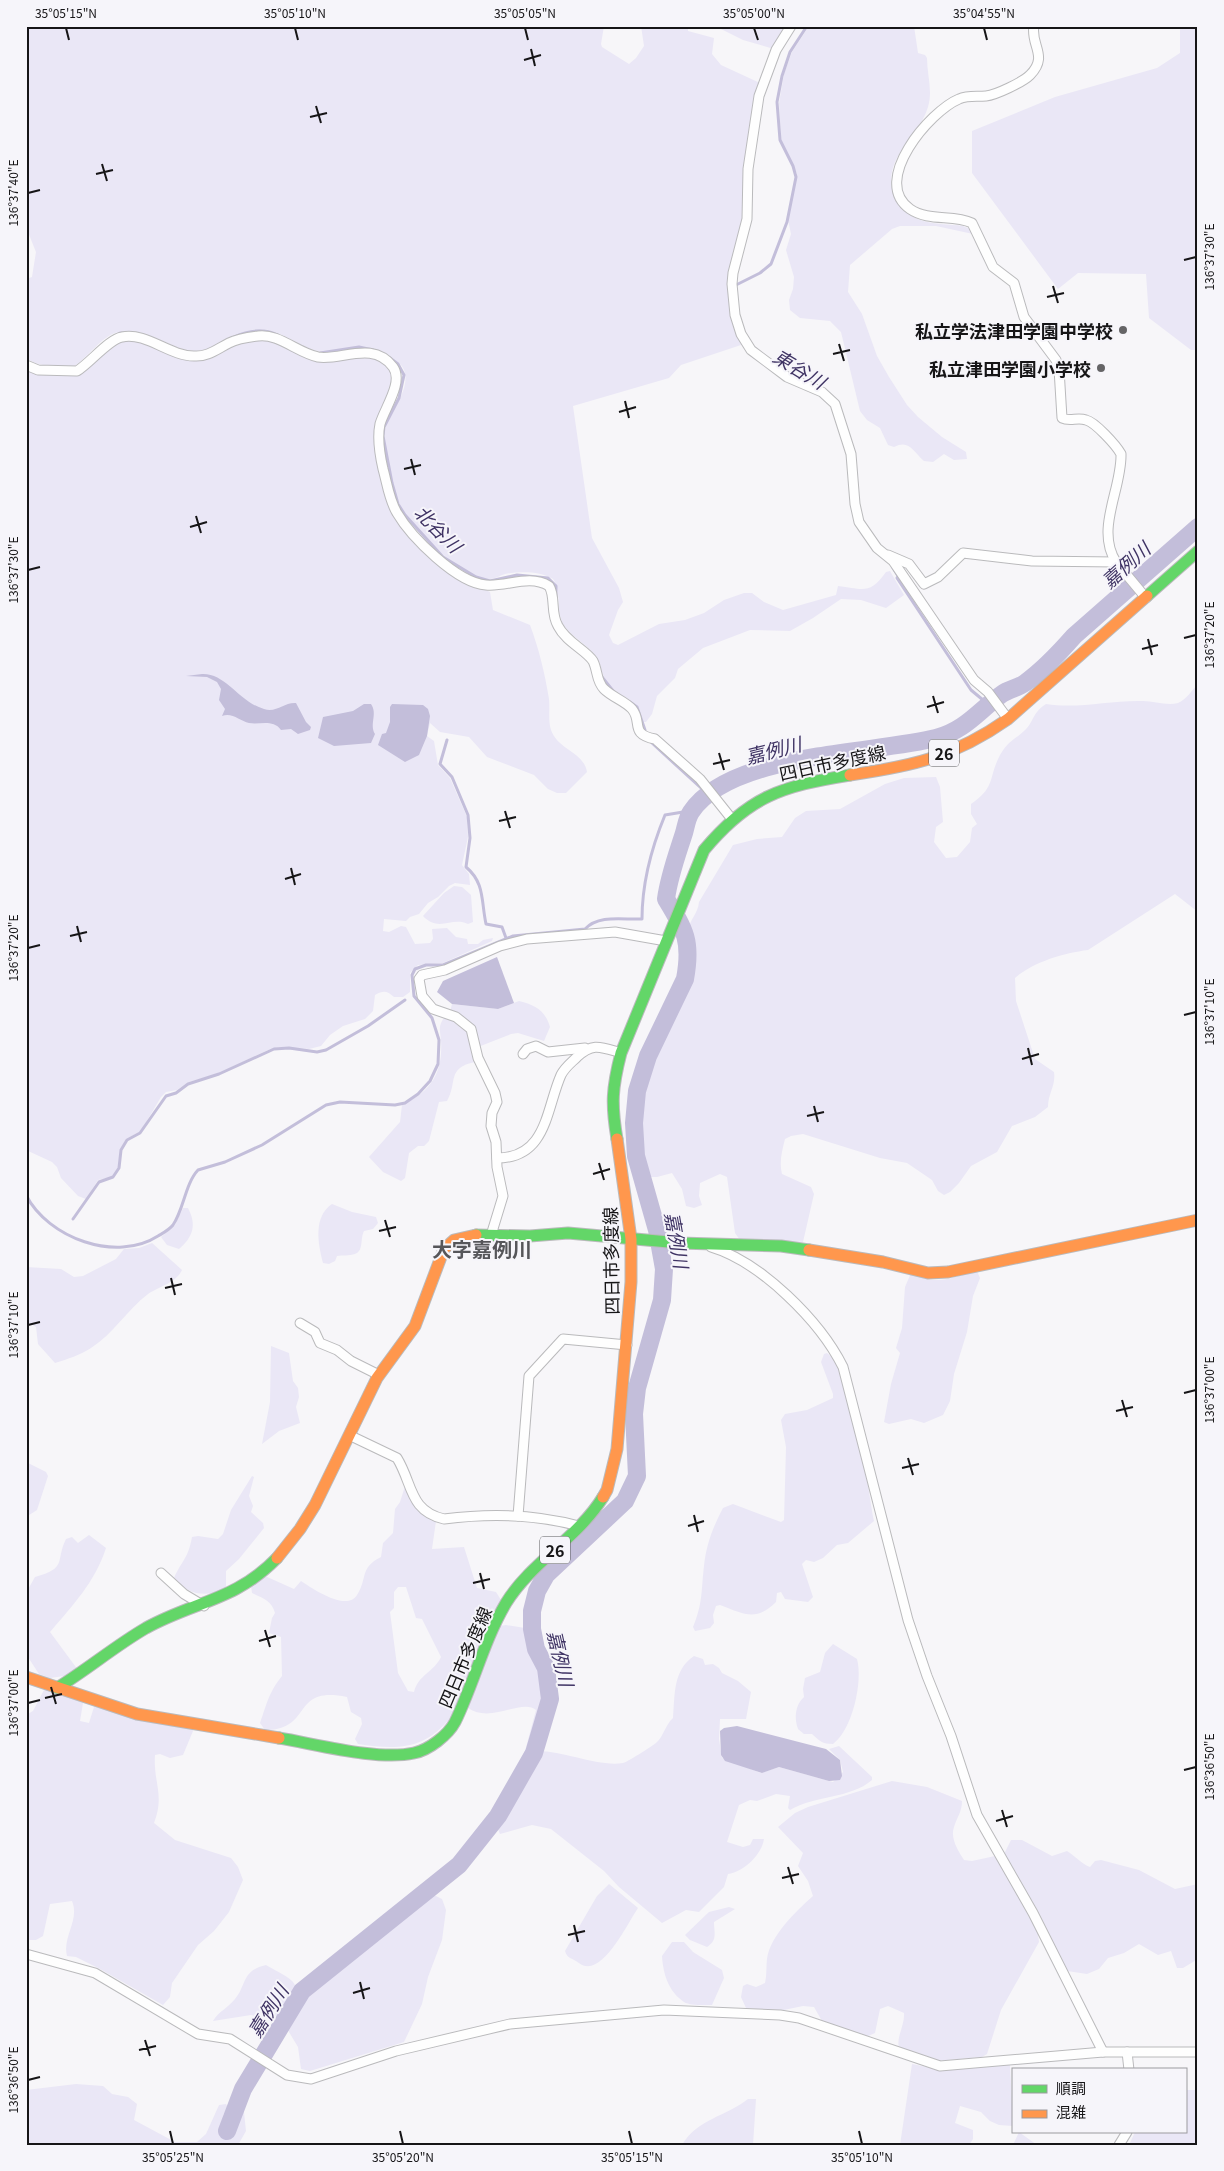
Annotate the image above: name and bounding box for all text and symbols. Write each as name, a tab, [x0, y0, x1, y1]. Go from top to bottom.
text: 35°05'15"N	[35, 4, 97, 21]
text: 35°05'10"N	[264, 4, 326, 21]
text: 35°05'05"N	[494, 4, 556, 21]
text: 35°05'00"N	[723, 4, 785, 21]
text: 35°04'55"N	[953, 4, 1015, 21]
text: 136°37'40"E	[4, 159, 21, 227]
text: 136°37'30"E	[1200, 223, 1217, 291]
place label: 私立学法津田学園中学校	[915, 317, 1113, 343]
marker: 私立学法津田学園中学校	[1117, 324, 1129, 336]
water label: 東谷川	[769, 342, 833, 395]
place label: 私立津田学園小学校	[929, 355, 1091, 381]
marker: 私立津田学園小学校	[1095, 362, 1107, 374]
water label: 北谷川	[409, 498, 470, 559]
water label: 嘉例川	[1095, 534, 1157, 593]
text: 136°37'30"E	[4, 536, 21, 604]
text: 136°37'20"E	[1200, 601, 1217, 669]
water label: 嘉例川	[742, 729, 806, 769]
street label: 四日市多度線	[776, 738, 888, 786]
road number: 26	[929, 740, 959, 766]
text: 136°37'20"E	[4, 914, 21, 982]
text: 136°37'10"E	[1200, 978, 1217, 1046]
street label: 四日市多度線	[596, 1207, 624, 1315]
water label: 嘉例川	[660, 1210, 697, 1272]
district label: 大字嘉例川	[432, 1234, 532, 1263]
text: 136°37'10"E	[4, 1291, 21, 1359]
text: 136°37'00"E	[1200, 1356, 1217, 1424]
road number: 26	[540, 1536, 570, 1564]
street label: 四日市多度線	[431, 1602, 497, 1712]
water label: 嘉例川	[542, 1627, 582, 1691]
text: 136°37'00"E	[4, 1669, 21, 1737]
text: 136°36'50"E	[1200, 1733, 1217, 1801]
water label: 嘉例川	[240, 1977, 295, 2041]
text: 136°36'50"E	[4, 2046, 21, 2114]
legend	[1012, 2068, 1186, 2134]
text: 順調	[1056, 2077, 1086, 2098]
text: 混雑	[1056, 2101, 1086, 2122]
text: 35°05'25"N	[142, 2148, 204, 2165]
text: 35°05'20"N	[372, 2148, 434, 2165]
text: 35°05'15"N	[601, 2148, 663, 2165]
text: 35°05'10"N	[831, 2148, 893, 2165]

